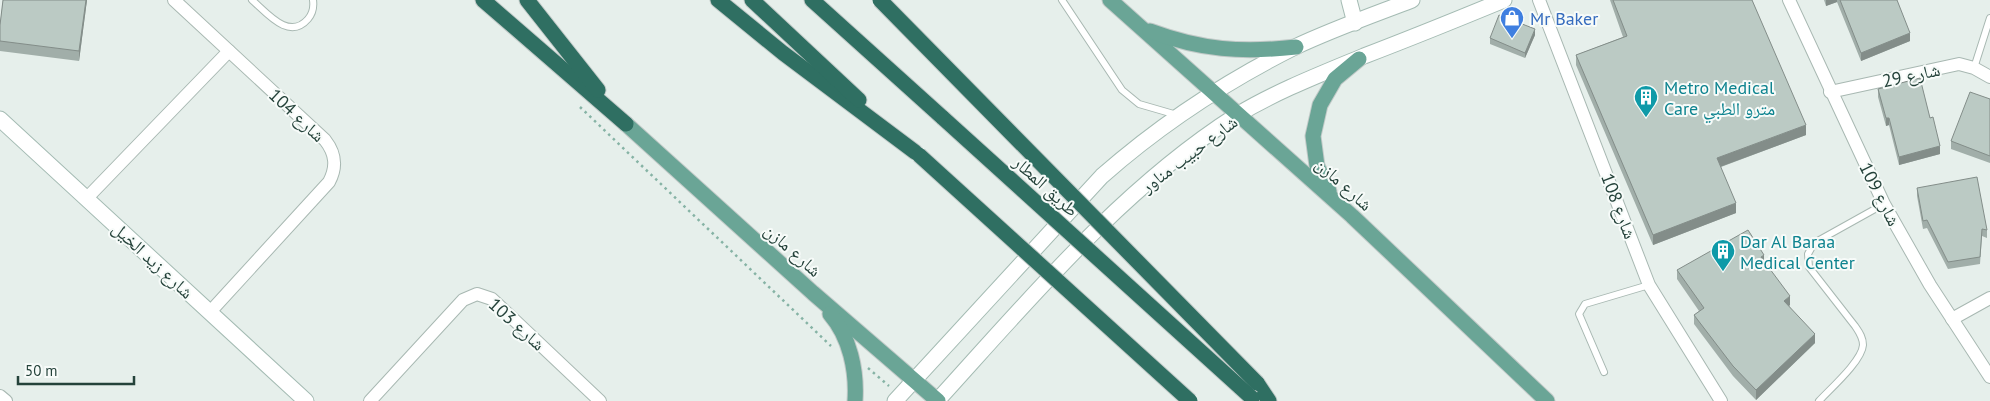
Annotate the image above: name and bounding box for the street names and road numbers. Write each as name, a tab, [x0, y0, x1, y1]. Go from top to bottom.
street label: شارع 29	[1880, 58, 1942, 92]
street label: شارع 104	[264, 83, 330, 147]
street label: شارع حبيب مناور	[1135, 110, 1242, 198]
street label: طريق المطار	[1008, 150, 1083, 221]
street label: شارع مازن	[1311, 152, 1377, 216]
street label: شارع 109	[1854, 158, 1906, 230]
street label: شارع 108	[1596, 170, 1642, 242]
street label: شارع زيد الخيل	[108, 217, 198, 303]
street label: شارع مازن	[760, 218, 826, 282]
street label: شارع 103	[484, 293, 550, 355]

